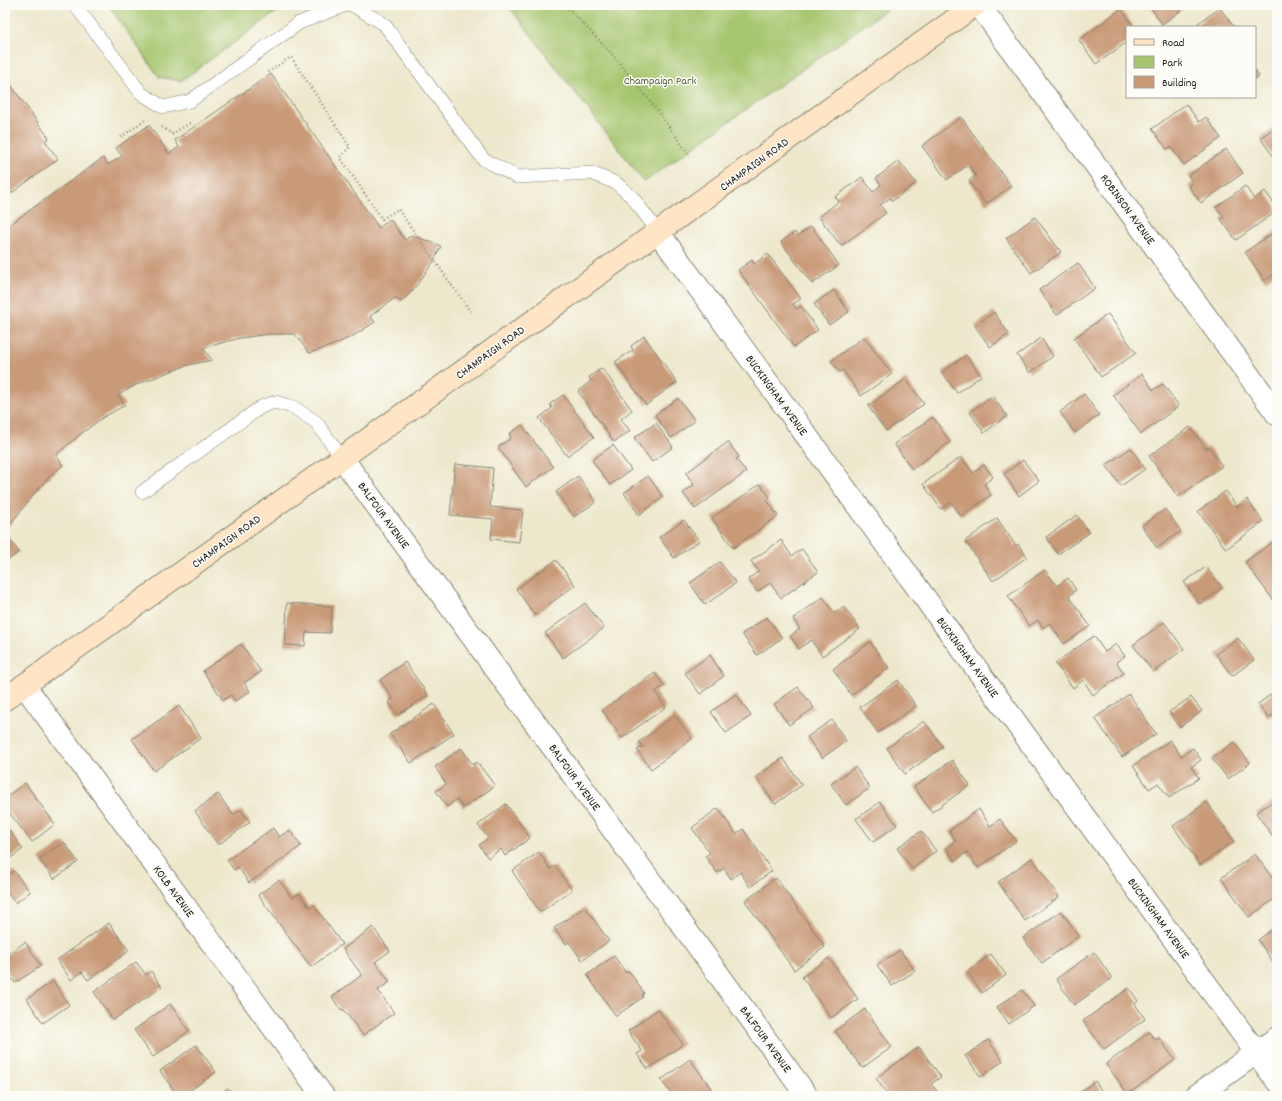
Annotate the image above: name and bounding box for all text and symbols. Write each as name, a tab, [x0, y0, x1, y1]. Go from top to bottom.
legend	[1126, 26, 1256, 98]
text: Road	[1162, 35, 1184, 52]
text: Park	[1162, 55, 1183, 72]
park label: Champaign Park	[624, 73, 696, 90]
text: Building	[1162, 75, 1197, 92]
street label: CHAMPAIGN ROAD	[717, 134, 793, 196]
street label: ROBINSON AVENUE	[1095, 171, 1159, 249]
street label: CHAMPAIGN ROAD	[453, 322, 529, 384]
street label: BUCKINGHAM AVENUE	[741, 352, 811, 440]
street label: BALFOUR AVENUE	[353, 479, 413, 553]
street label: CHAMPAIGN ROAD	[189, 511, 265, 573]
street label: BUCKINGHAM AVENUE	[932, 614, 1002, 702]
street label: BALFOUR AVENUE	[544, 741, 604, 815]
street label: KOLB AVENUE	[148, 862, 198, 922]
street label: BUCKINGHAM AVENUE	[1123, 875, 1193, 963]
street label: BALFOUR AVENUE	[735, 1003, 795, 1077]

